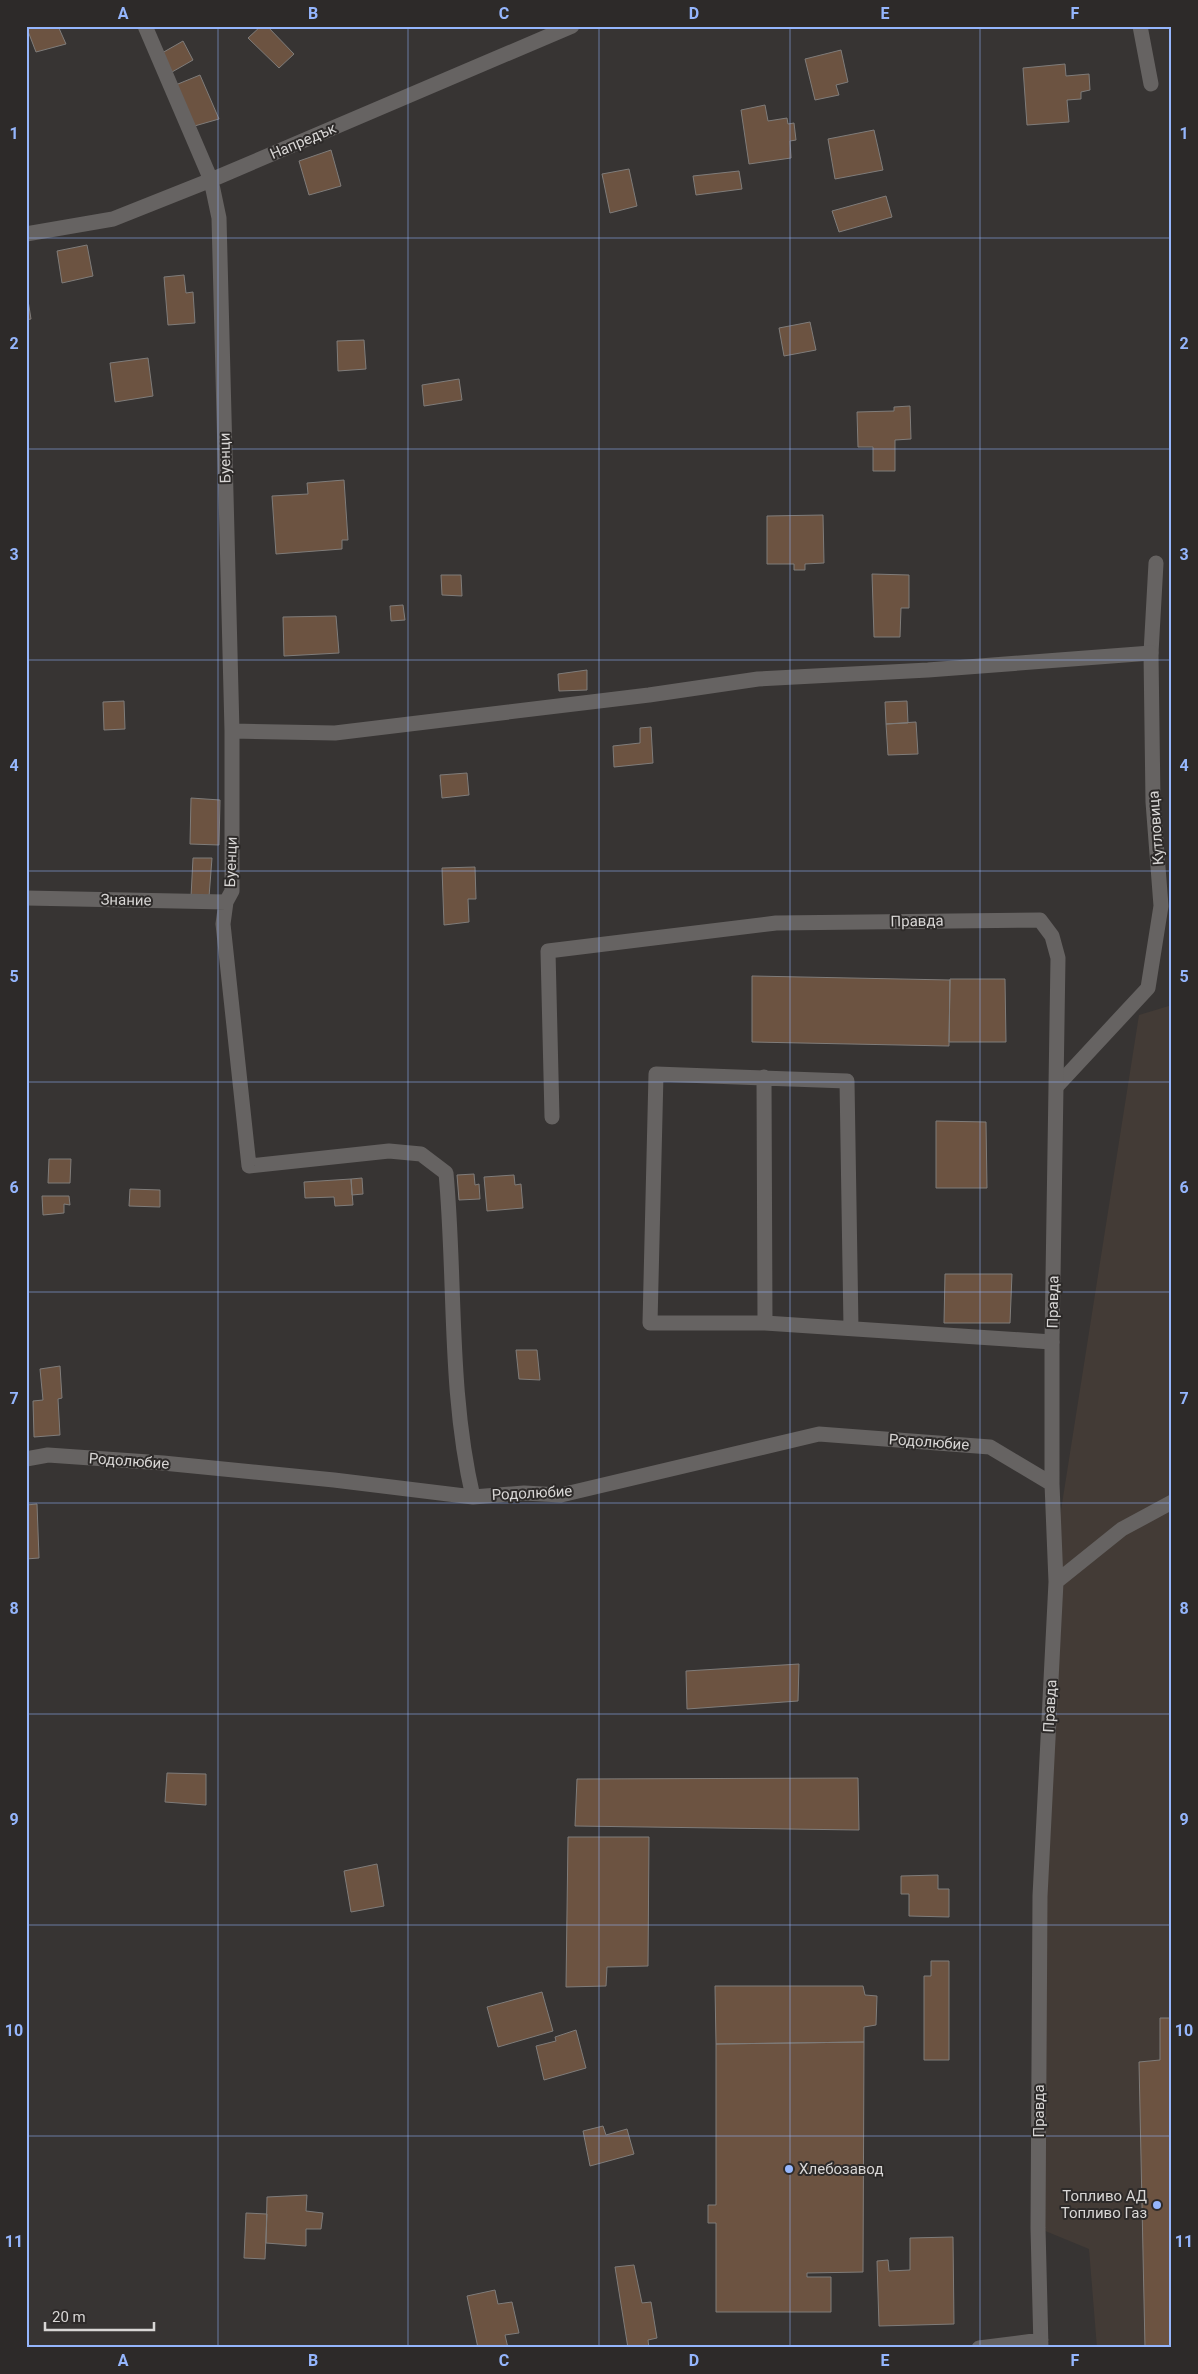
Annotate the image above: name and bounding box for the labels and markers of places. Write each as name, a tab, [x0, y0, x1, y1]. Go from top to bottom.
place label: Хлебозавод	[799, 2160, 883, 2178]
marker: Хлебозавод	[783, 2163, 795, 2175]
place label: Топливо АД Топливо Газ	[1061, 2187, 1147, 2222]
marker: Топливо АД Топливо Газ	[1151, 2199, 1163, 2211]

